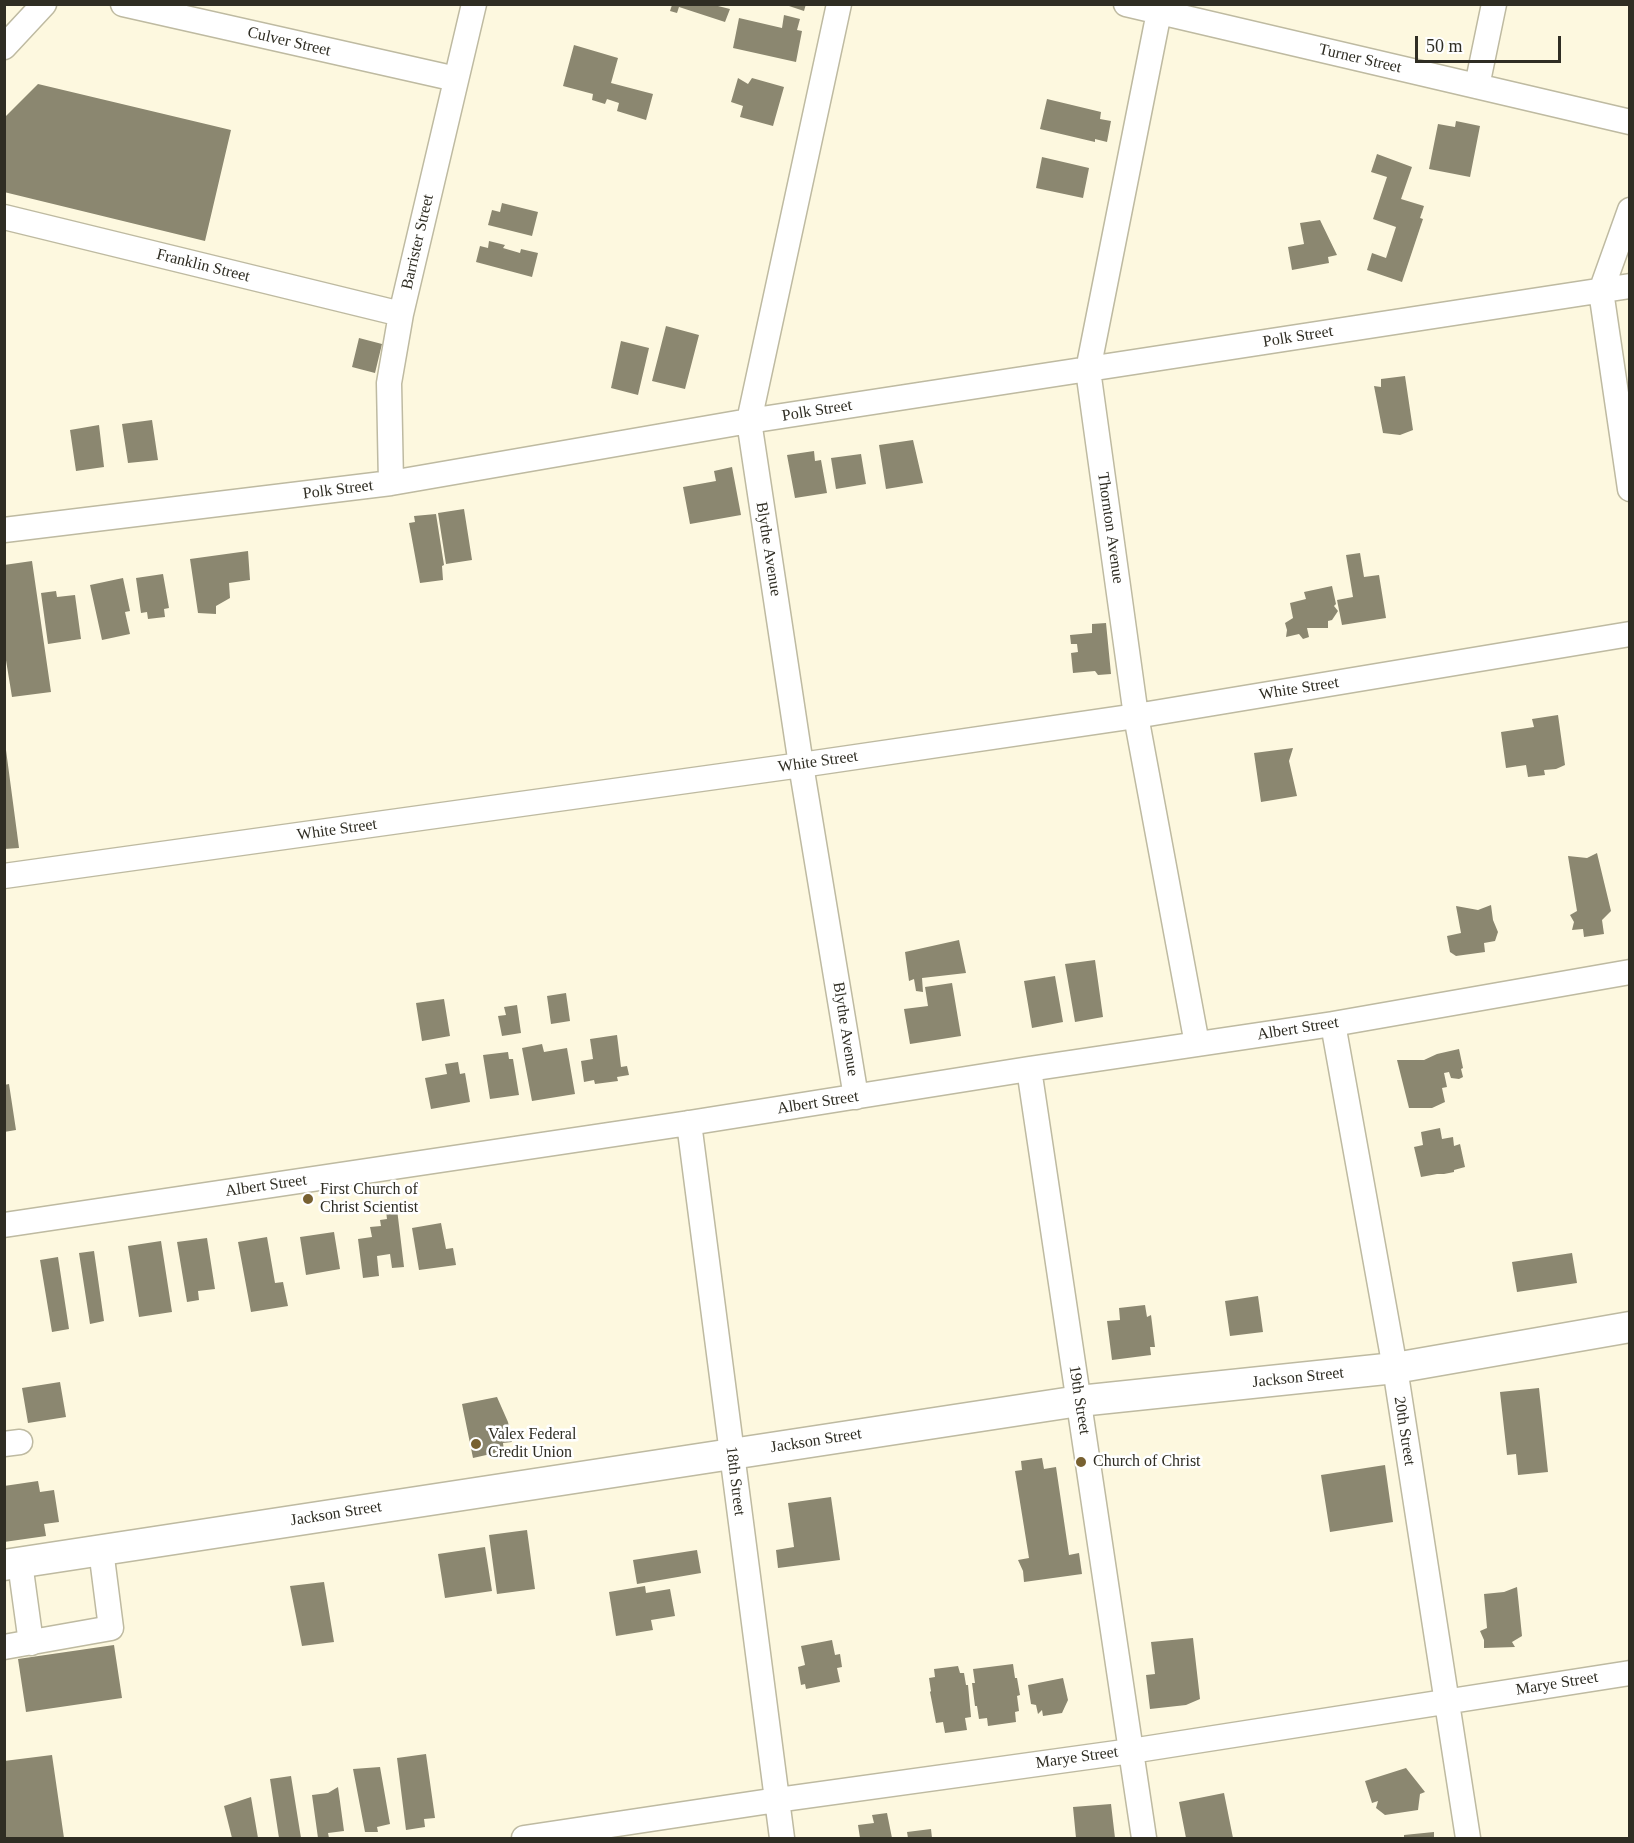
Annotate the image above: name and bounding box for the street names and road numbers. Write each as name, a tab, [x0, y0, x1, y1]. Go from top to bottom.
street label: Culver Street	[245, 23, 333, 61]
street label: Turner Street	[1317, 40, 1403, 78]
street label: Barrister Street	[398, 192, 438, 292]
street label: Franklin Street	[154, 245, 252, 287]
street label: Polk Street	[1262, 322, 1334, 352]
street label: Polk Street	[781, 396, 853, 426]
street label: Thornton Avenue	[1093, 471, 1127, 585]
street label: Polk Street	[302, 476, 374, 504]
street label: Blythe Avenue	[751, 500, 785, 598]
street label: White Street	[1258, 673, 1340, 705]
street label: White Street	[777, 747, 859, 777]
street label: White Street	[296, 815, 378, 845]
street label: Blythe Avenue	[828, 980, 862, 1078]
street label: Albert Street	[1256, 1013, 1340, 1045]
street label: Albert Street	[776, 1087, 860, 1119]
street label: Albert Street	[224, 1171, 308, 1201]
street label: 19th Street	[1064, 1364, 1094, 1436]
street label: Jackson Street	[1251, 1364, 1345, 1392]
street label: 20th Street	[1389, 1395, 1419, 1467]
street label: Jackson Street	[769, 1424, 863, 1458]
street label: 18th Street	[721, 1445, 749, 1517]
street label: Jackson Street	[289, 1497, 383, 1531]
street label: Marye Street	[1514, 1668, 1600, 1700]
street label: Marye Street	[1035, 1743, 1119, 1773]

